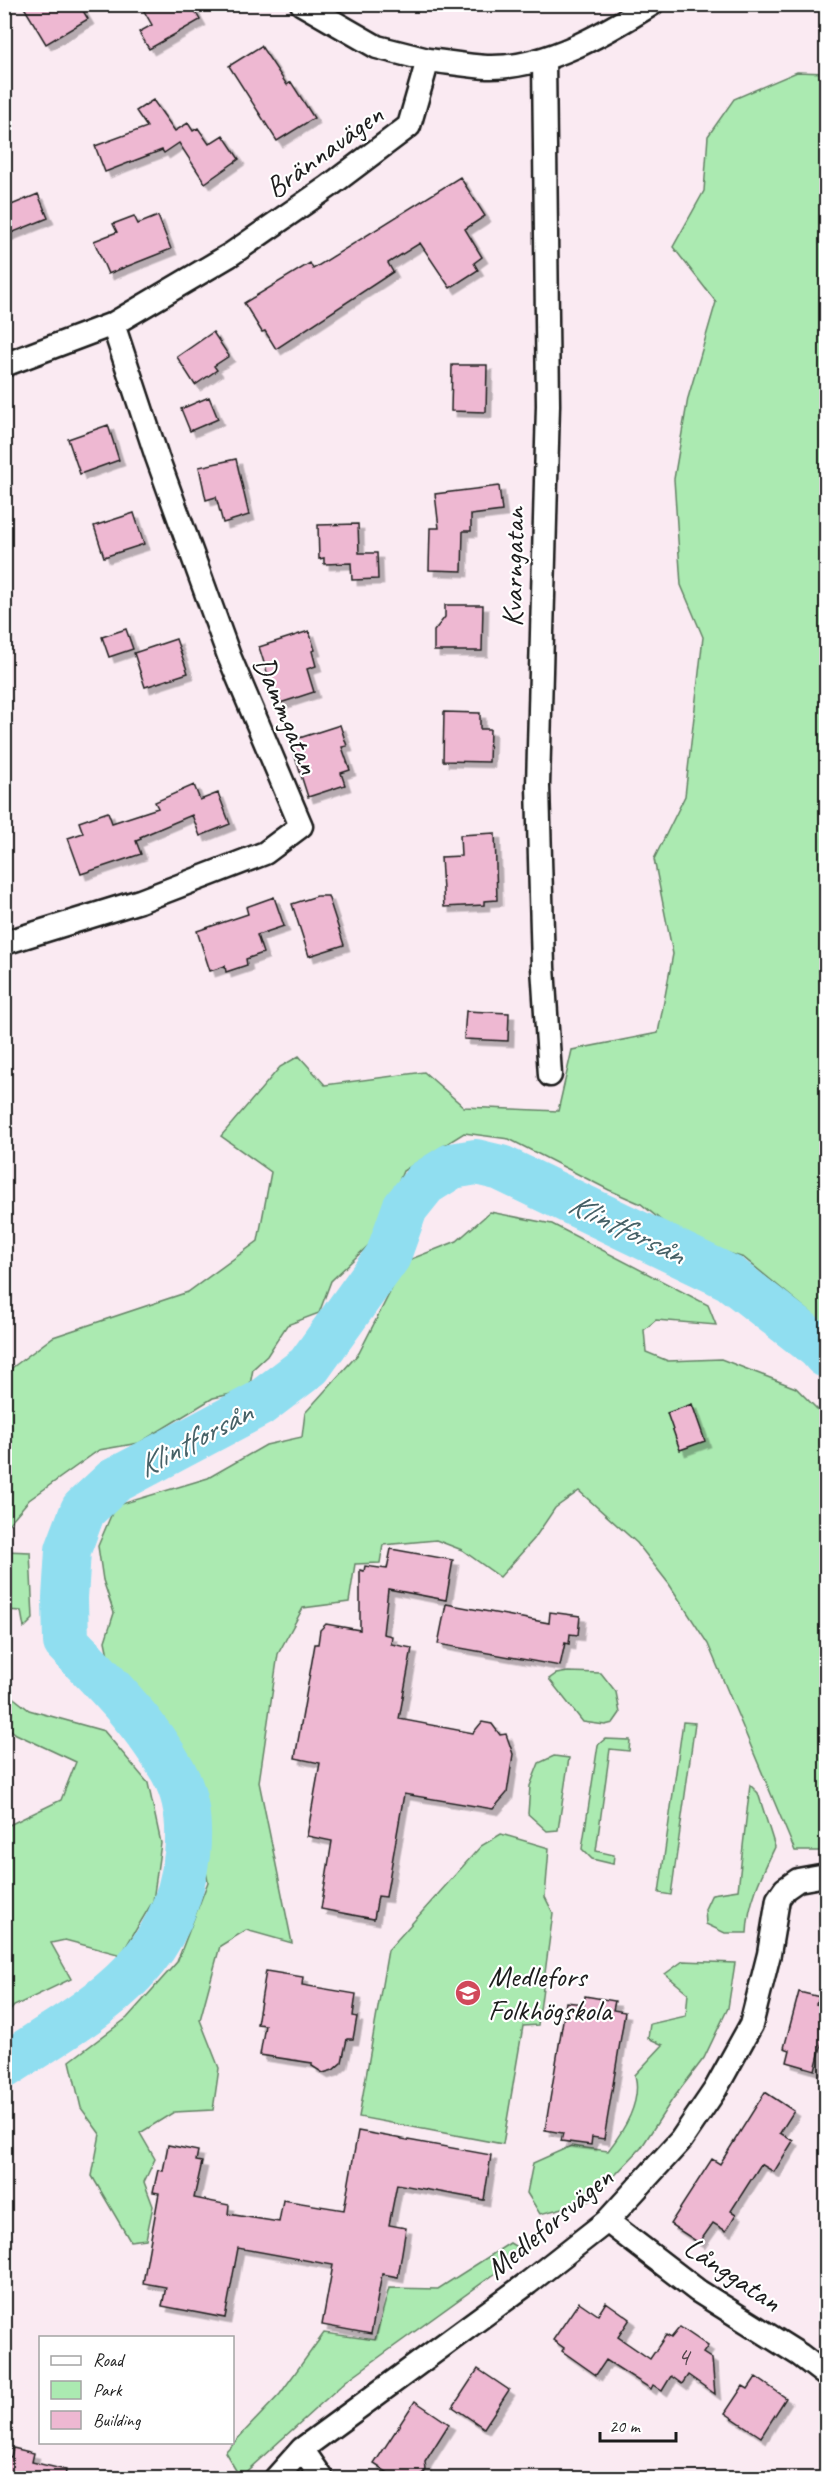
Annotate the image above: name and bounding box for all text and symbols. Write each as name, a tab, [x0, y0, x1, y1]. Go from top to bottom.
street label: Brännavägen	[258, 95, 391, 207]
street label: Kvarngatan	[493, 505, 533, 627]
street label: Dammgatan	[245, 650, 329, 780]
water label: Klintforsån	[562, 1183, 694, 1275]
water label: Klintforsån	[130, 1391, 261, 1487]
place label: Medlefors Folkhögskola	[488, 1957, 613, 2029]
school or university icon: Medlefors Folkhögskola	[453, 1978, 483, 2008]
street label: Medleforsvägen	[477, 2158, 621, 2287]
street label: Långgatan	[677, 2228, 789, 2321]
legend	[39, 2336, 234, 2444]
house number: 4	[677, 2339, 692, 2373]
text: Road	[93, 2349, 126, 2371]
text: Park	[93, 2379, 123, 2401]
scale bar	[600, 2405, 676, 2443]
text: Building	[93, 2409, 142, 2431]
text: 20 m	[609, 2415, 642, 2437]

